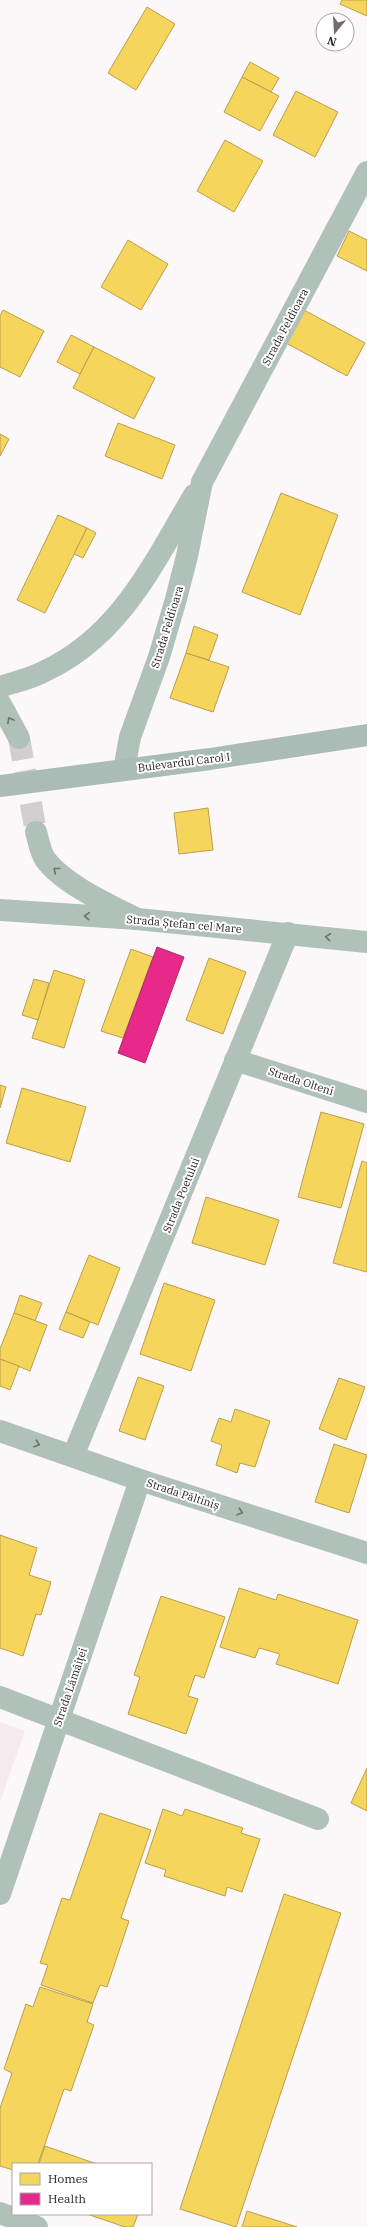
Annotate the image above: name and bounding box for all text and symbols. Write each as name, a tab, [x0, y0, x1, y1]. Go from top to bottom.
north arrow	[315, 12, 355, 52]
text: N	[325, 33, 338, 50]
street label: Strada Feldioara	[259, 286, 311, 368]
street label: Strada Feldioara	[148, 584, 186, 670]
one-way arrow	[8, 717, 15, 724]
street label: Bulevardul Carol I	[137, 749, 231, 775]
one-way arrow	[54, 867, 61, 874]
one-way arrow	[84, 911, 90, 920]
street label: Strada Ștefan cel Mare	[126, 912, 242, 936]
one-way arrow	[325, 933, 331, 942]
street label: Strada Olteni	[267, 1064, 336, 1098]
street label: Strada Poetului	[160, 1155, 203, 1235]
one-way arrow	[33, 1439, 40, 1447]
street label: Strada Păltiniș	[145, 1476, 221, 1512]
one-way arrow	[236, 1507, 243, 1516]
street label: Strada Lămâiței	[50, 1645, 91, 1728]
legend	[12, 2163, 152, 2215]
text: Homes	[48, 2171, 88, 2186]
text: Health	[48, 2191, 86, 2206]

